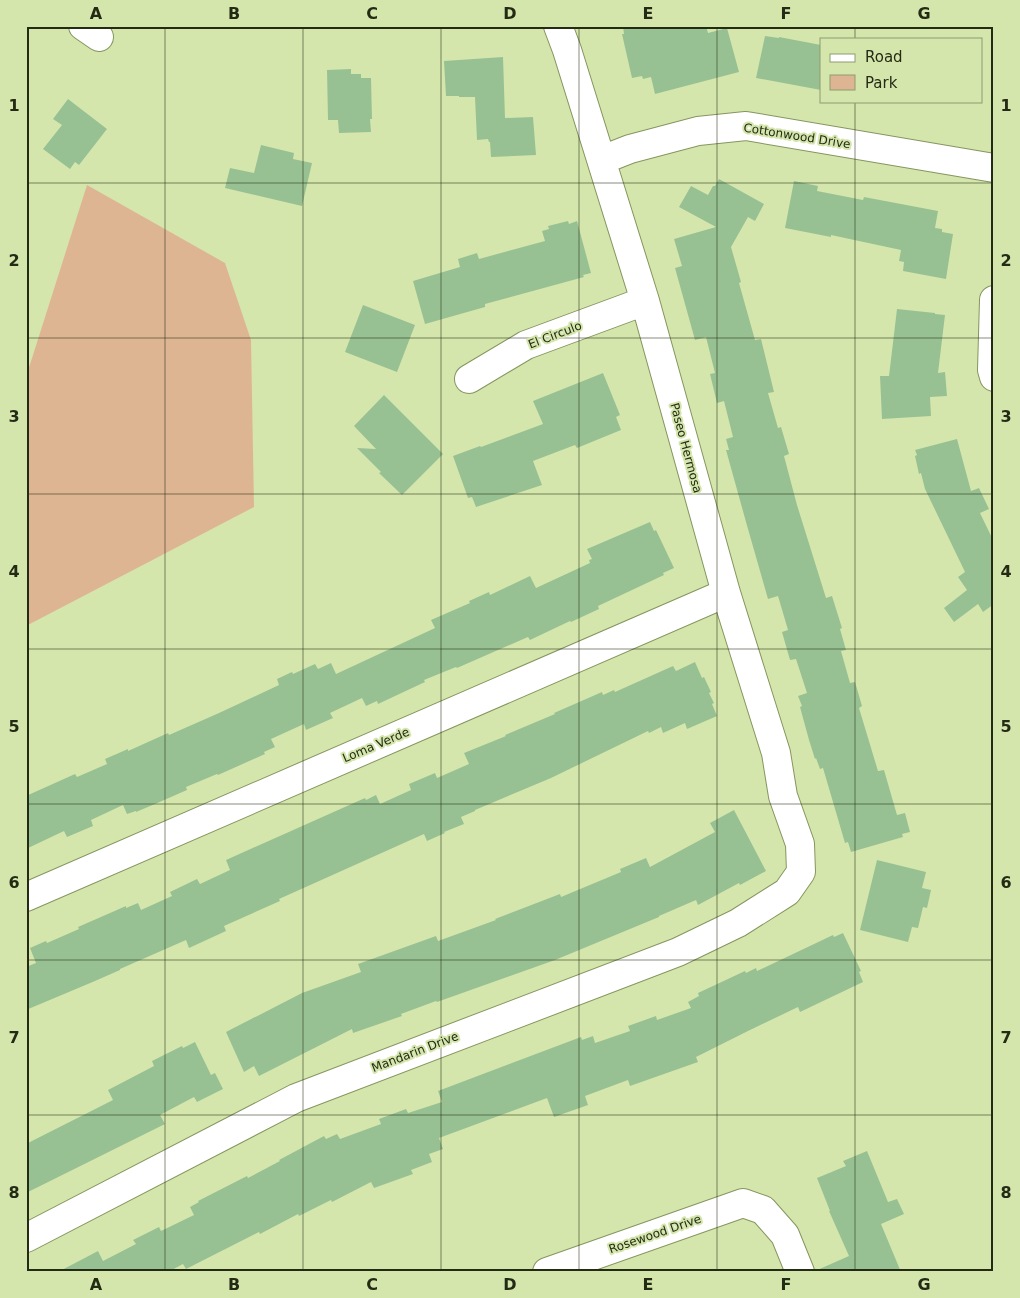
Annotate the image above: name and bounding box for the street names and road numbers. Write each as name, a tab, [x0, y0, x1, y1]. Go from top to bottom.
street label: Cottonwood Drive	[743, 121, 851, 151]
street label: El Circulo	[526, 318, 584, 352]
street label: Paseo Hermosa	[667, 401, 705, 495]
street label: Loma Verde	[341, 725, 411, 765]
street label: Mandarin Drive	[370, 1029, 460, 1075]
street label: Rosewood Drive	[607, 1212, 703, 1256]

